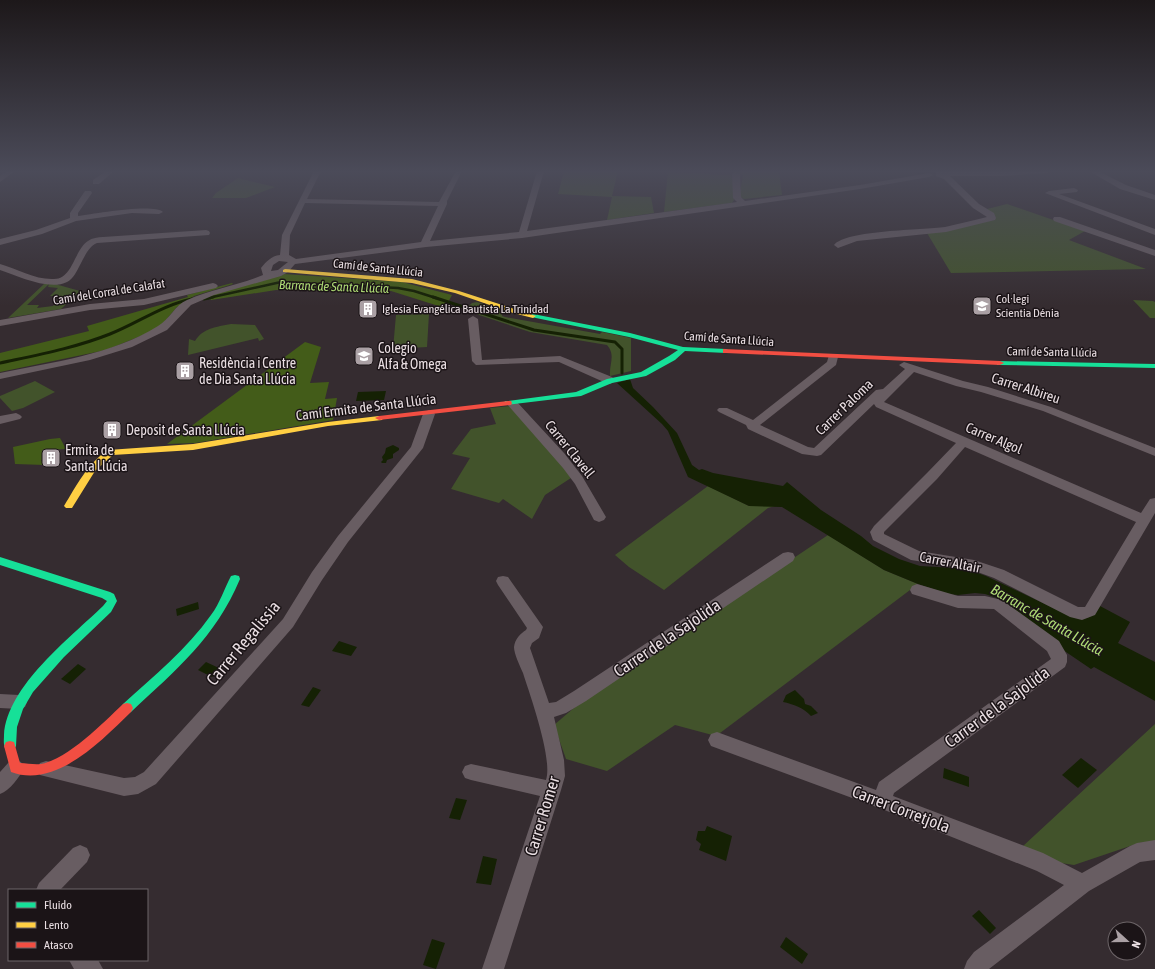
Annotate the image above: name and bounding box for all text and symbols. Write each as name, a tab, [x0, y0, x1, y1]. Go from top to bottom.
street label: Camí de Santa Llúcia	[332, 256, 424, 280]
street label: Camí del Corral de Calafat	[52, 276, 167, 308]
water label: Barranc de Santa Llúcia	[279, 277, 389, 296]
place label: Col·legi Scientia Dénia	[996, 292, 1059, 320]
school or university icon: Col·legi Scientia Dénia	[971, 295, 993, 317]
building icon: Iglesia Evangélica Bautista La Trinidad	[357, 298, 379, 320]
place label: Iglesia Evangélica Bautista La Trinidad	[382, 302, 549, 316]
street label: Camí de Santa Llúcia	[683, 329, 775, 349]
place label: Colegio Alfa & Omega	[378, 340, 447, 372]
street label: Camí de Santa Llúcia	[1007, 344, 1097, 360]
school or university icon: Colegio Alfa & Omega	[353, 345, 375, 367]
place label: Residència i Centre de Dia Santa Llúcia	[199, 355, 296, 387]
building icon: Residència i Centre de Dia Santa Llúcia	[174, 360, 196, 382]
street label: Carrer Albireu	[990, 369, 1062, 407]
street label: Carrer Paloma	[812, 376, 876, 438]
street label: Camí Ermita de Santa Llúcia	[295, 390, 437, 424]
street label: Carrer Clavell	[542, 417, 598, 481]
building icon: Deposit de Santa Llúcia	[101, 419, 123, 441]
street label: Carrer Algol	[963, 419, 1025, 457]
place label: Deposit de Santa Llúcia	[126, 422, 245, 438]
place label: Ermita de Santa Llúcia	[65, 442, 127, 474]
building icon: Ermita de Santa Llúcia	[40, 447, 62, 469]
street label: Carrer Altair	[918, 548, 983, 576]
water label: Barranc de Santa Llúcia	[988, 580, 1107, 659]
street label: Carrer de la Sajolida	[610, 595, 724, 681]
street label: Carrer Regalissia	[202, 597, 284, 689]
street label: Carrer de la Sajolida	[941, 662, 1053, 752]
street label: Carrer Romer	[520, 773, 564, 858]
street label: Carrer Corretjola	[849, 781, 953, 837]
legend	[8, 889, 148, 961]
text: Fluido	[44, 898, 72, 912]
text: Lento	[44, 918, 69, 932]
north arrow	[1107, 921, 1147, 961]
text: Atasco	[44, 938, 74, 952]
text: N	[1130, 939, 1143, 950]

